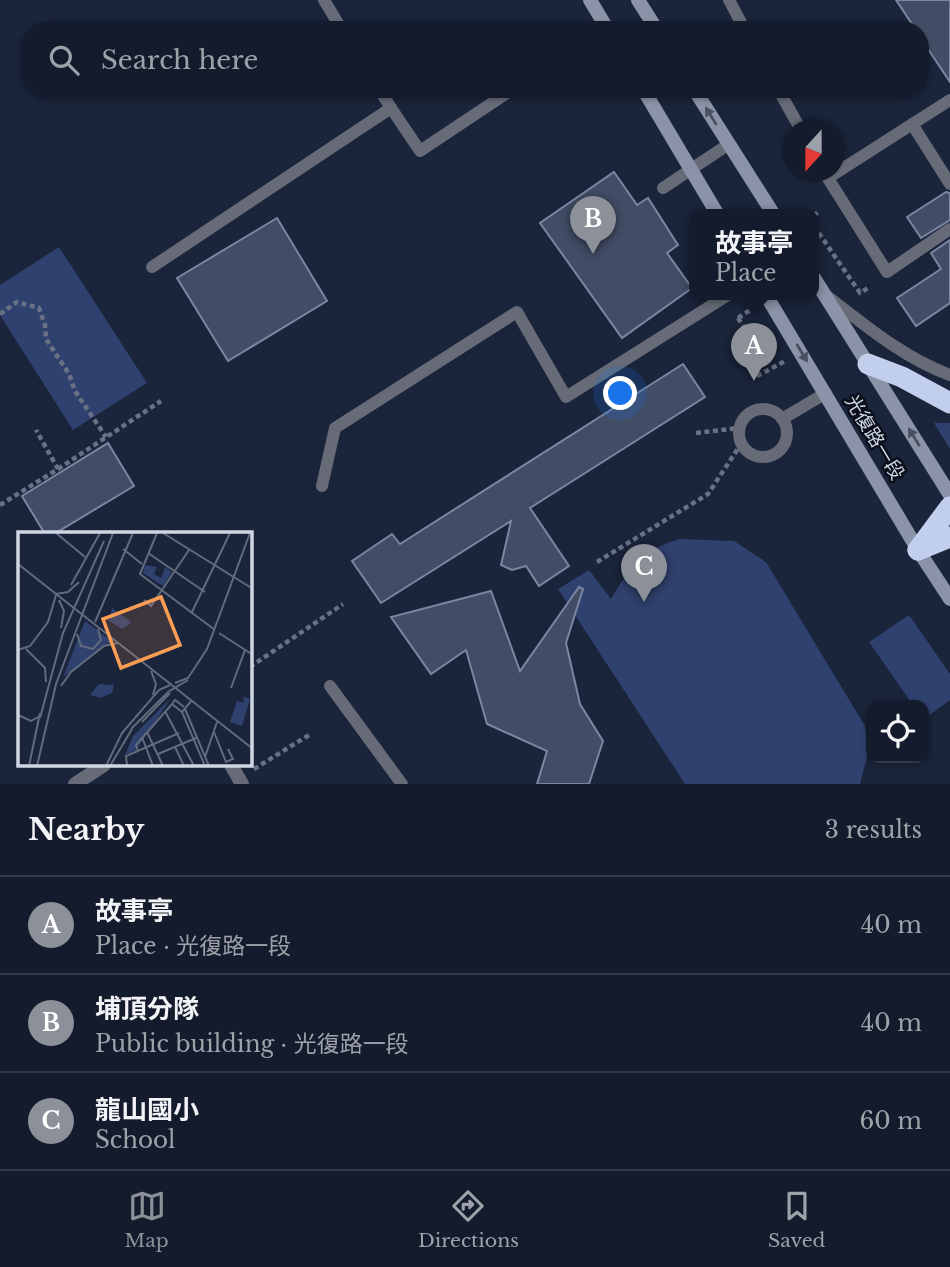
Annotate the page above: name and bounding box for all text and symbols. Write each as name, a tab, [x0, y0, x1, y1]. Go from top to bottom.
search box	[21, 21, 929, 98]
icon: search	[45, 41, 83, 79]
text: Search here	[101, 44, 258, 76]
one-way arrow	[705, 106, 718, 125]
north arrow	[782, 119, 845, 182]
pin: B	[570, 196, 616, 254]
popup	[689, 209, 819, 300]
text: 故事亭	[715, 227, 793, 259]
text: Place	[715, 259, 777, 287]
pin: A	[731, 323, 777, 381]
one-way arrow	[795, 344, 808, 363]
your location	[603, 376, 637, 410]
street label: 光復路一段	[840, 391, 909, 484]
one-way arrow	[907, 427, 920, 447]
inset map	[18, 532, 252, 766]
pin: C	[621, 544, 667, 602]
map controls	[866, 700, 929, 763]
button: locate	[866, 700, 929, 763]
text: Nearby	[28, 811, 144, 848]
text: 3 results	[825, 816, 922, 844]
text: 故事亭	[95, 895, 173, 927]
text: A	[42, 911, 60, 939]
text: 40 m	[861, 911, 922, 939]
text: Place · 光復路一段	[95, 932, 291, 960]
text: 埔頂分隊	[95, 993, 199, 1025]
text: B	[42, 1009, 60, 1037]
text: 40 m	[861, 1009, 922, 1037]
text: Public building · 光復路一段	[95, 1030, 409, 1058]
text: 龍山國小	[95, 1094, 199, 1126]
text: C	[42, 1107, 60, 1135]
text: 60 m	[860, 1107, 922, 1135]
text: School	[95, 1126, 176, 1154]
tab: Map	[125, 1187, 169, 1252]
tab: Directions	[418, 1187, 519, 1252]
tab: Saved	[768, 1187, 825, 1252]

